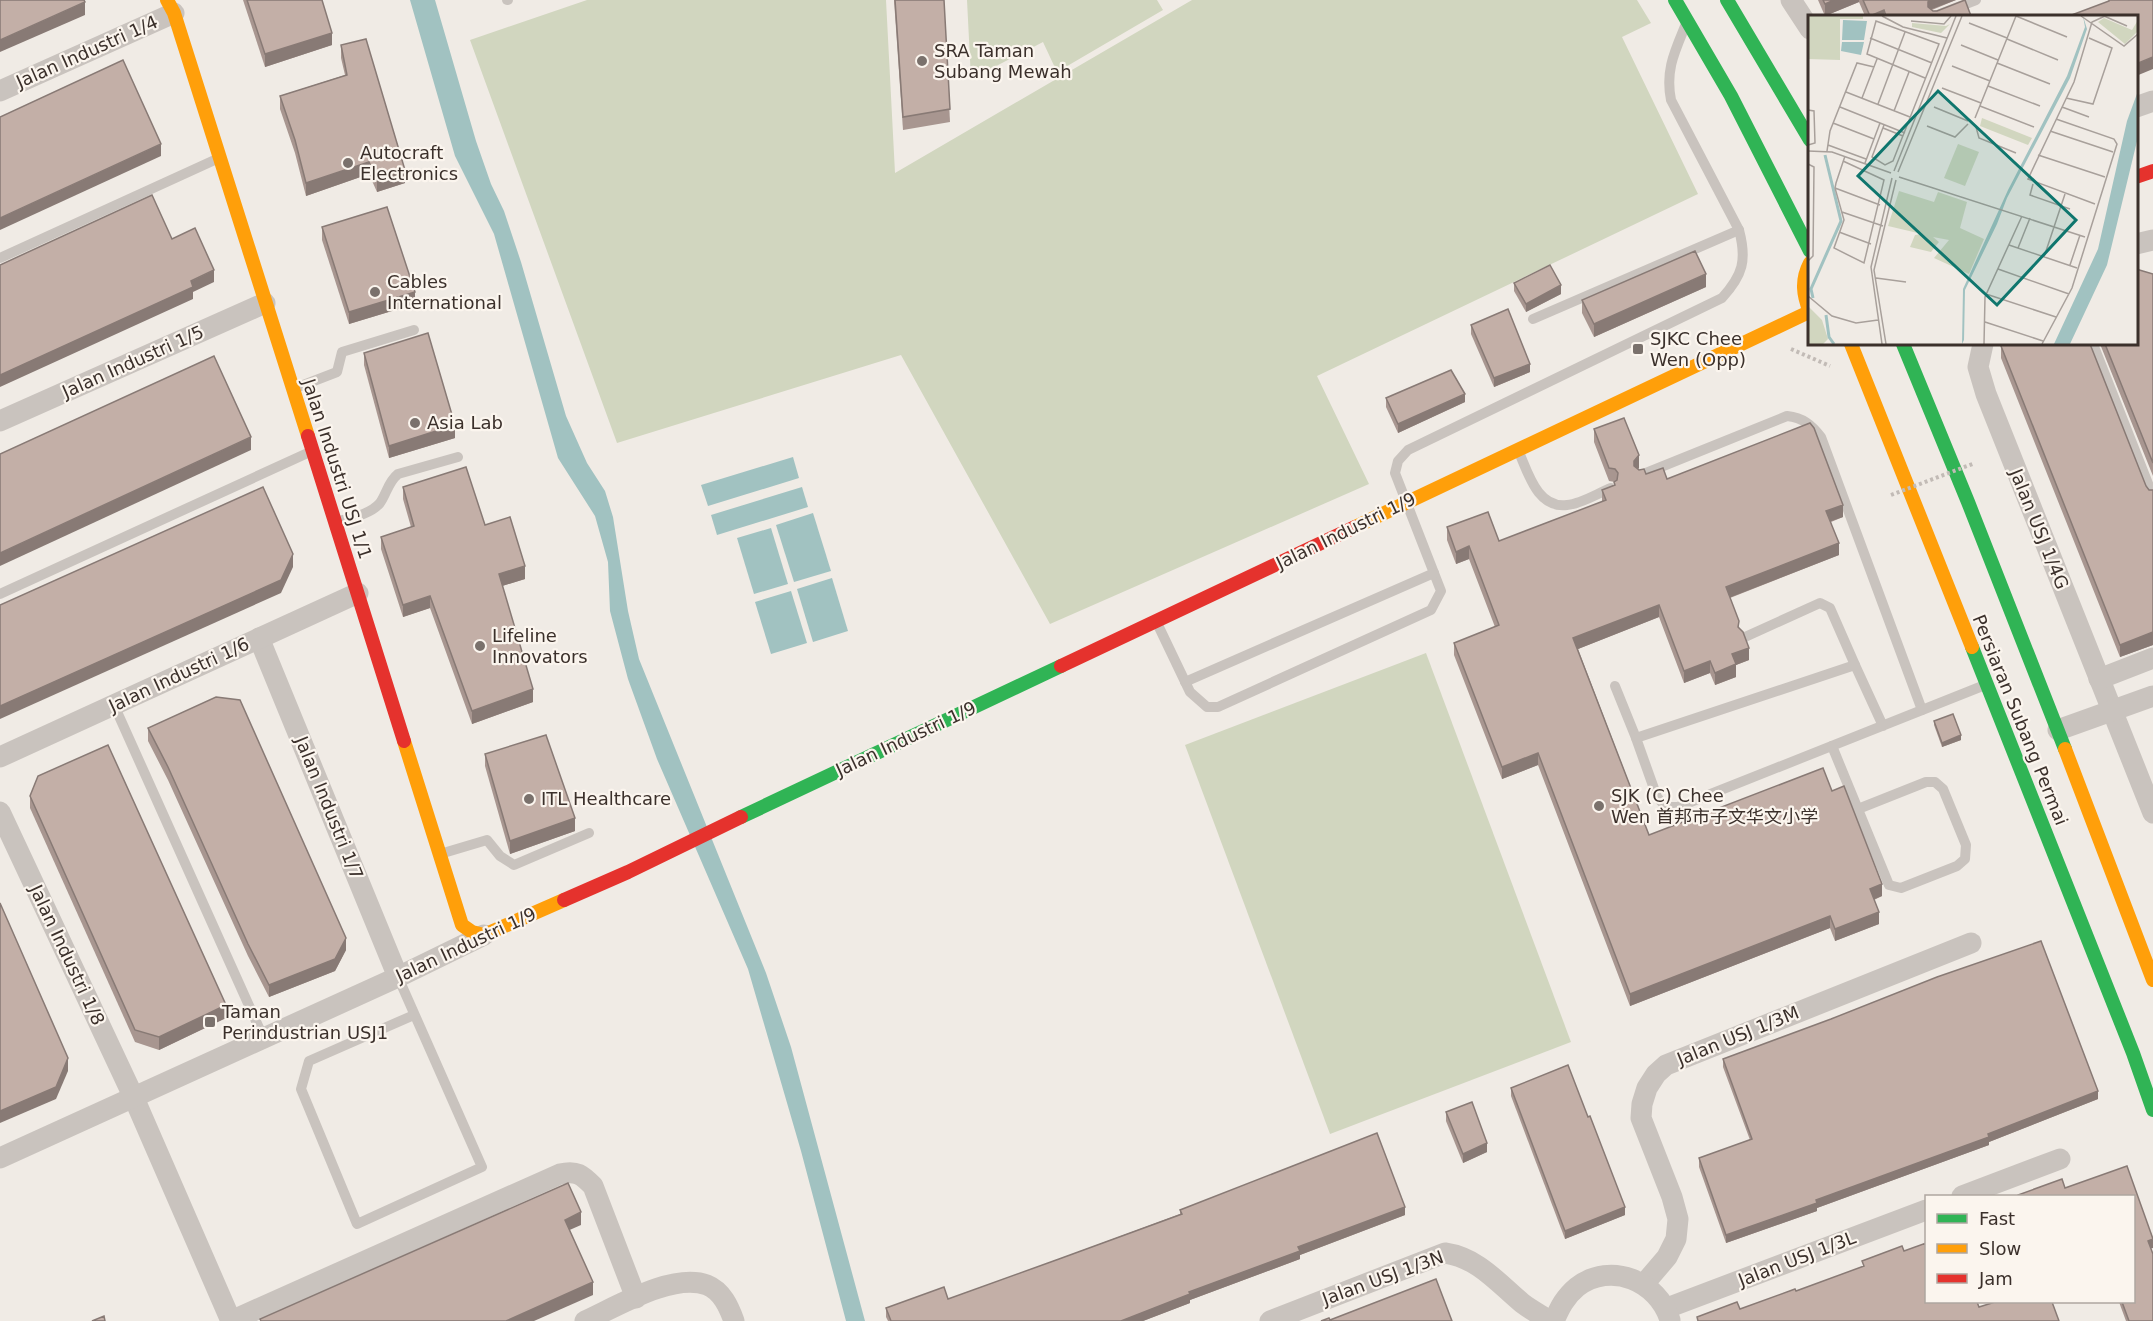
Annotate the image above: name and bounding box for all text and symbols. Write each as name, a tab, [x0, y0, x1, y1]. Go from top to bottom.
street label: Jalan Industri 1/4	[12, 11, 161, 93]
inset map	[1808, 15, 2138, 345]
place label: SRA Taman Subang Mewah	[934, 40, 1072, 82]
marker: SRA Taman Subang Mewah	[915, 54, 929, 68]
place label: Autocraft Electronics	[360, 142, 458, 184]
marker: Autocraft Electronics	[341, 156, 355, 170]
place label: Cables International	[387, 271, 502, 313]
marker: Cables International	[368, 285, 382, 299]
street label: Jalan Industri 1/5	[58, 321, 207, 403]
place label: SJKC Chee Wen (Opp)	[1650, 328, 1746, 370]
marker: SJKC Chee Wen (Opp)	[1631, 342, 1645, 356]
street label: Jalan Industri USJ 1/1	[298, 375, 377, 562]
place label: Asia Lab	[427, 412, 503, 433]
marker: Asia Lab	[408, 416, 422, 430]
street label: Jalan USJ 1/4G	[2005, 465, 2073, 592]
street label: Jalan Industri 1/9	[1272, 488, 1419, 574]
street label: Persiaran Subang Permai	[1969, 611, 2072, 828]
place label: Lifeline Innovators	[492, 625, 588, 667]
street label: Jalan Industri 1/6	[104, 633, 252, 717]
marker: Lifeline Innovators	[473, 639, 487, 653]
street label: Jalan Industri 1/9	[831, 697, 979, 781]
street label: Jalan Industri 1/7	[291, 732, 368, 882]
place label: SJK (C) Chee Wen 首邦市子文华文小学	[1611, 785, 1818, 827]
place label: ITL Healthcare	[541, 788, 671, 809]
marker: ITL Healthcare	[522, 792, 536, 806]
marker: SJK (C) Chee Wen 首邦市子文华文小学	[1592, 799, 1606, 813]
street label: Jalan Industri 1/8	[25, 880, 109, 1028]
street label: Jalan Industri 1/9	[391, 903, 539, 987]
place label: Taman Perindustrian USJ1	[221, 1001, 388, 1043]
street label: Jalan USJ 1/3M	[1673, 1002, 1802, 1070]
marker: Taman Perindustrian USJ1	[203, 1015, 217, 1029]
legend	[1925, 1195, 2135, 1303]
text: Fast	[1979, 1208, 2015, 1229]
street label: Jalan USJ 1/3L	[1734, 1226, 1859, 1291]
text: Slow	[1979, 1238, 2021, 1259]
street label: Jalan USJ 1/3N	[1318, 1246, 1446, 1310]
text: Jam	[1978, 1268, 2013, 1289]

